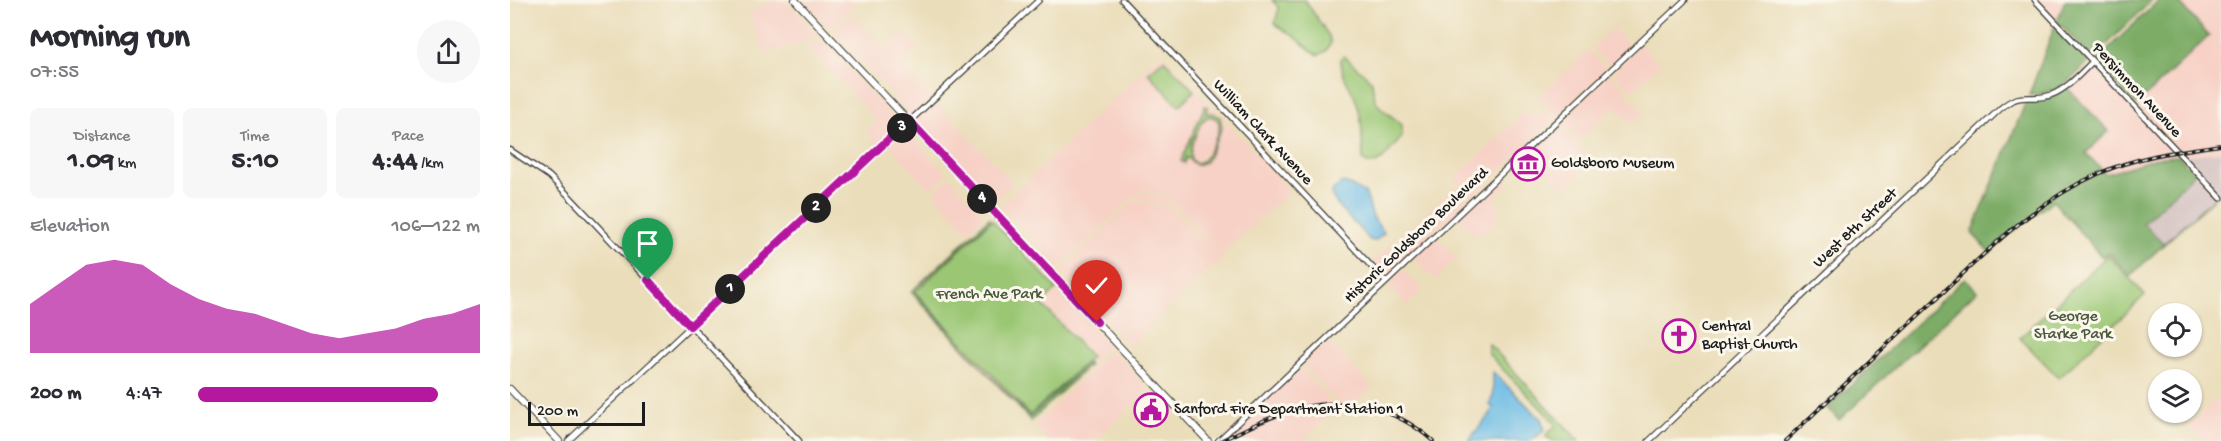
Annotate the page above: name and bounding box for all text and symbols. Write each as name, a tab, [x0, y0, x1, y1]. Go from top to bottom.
text: Morning run	[30, 20, 190, 58]
button: share	[417, 20, 480, 83]
street label: Persimmon Avenue	[2087, 39, 2185, 143]
text: 07:55	[30, 62, 79, 85]
street label: William Clark Avenue	[1208, 76, 1316, 190]
pin: 3	[887, 113, 917, 143]
text: 3	[898, 118, 906, 137]
text: Distance	[74, 128, 130, 147]
text: Time	[240, 128, 270, 147]
text: Pace	[392, 128, 424, 147]
museum icon: Goldsboro Museum	[1510, 146, 1546, 182]
text: 1.09	[68, 147, 114, 178]
text: 5:10	[231, 147, 279, 178]
text: 4:44	[372, 147, 417, 178]
text: km	[114, 155, 136, 174]
text: /km	[417, 155, 444, 174]
place label: Goldsboro Museum	[1551, 155, 1675, 174]
street label: Historic Goldsboro Boulevard	[1341, 163, 1494, 308]
pin: 4	[967, 184, 997, 214]
street label: West 8th Street	[1810, 184, 1903, 273]
text: 4	[978, 189, 986, 208]
pin: 2	[801, 193, 831, 223]
text: 2	[812, 198, 820, 217]
text: Elevation	[30, 216, 110, 239]
text: 106–122 m	[392, 216, 480, 239]
pin	[622, 218, 673, 280]
icon: arrive	[631, 227, 664, 260]
pin	[1071, 260, 1122, 322]
icon: check	[1080, 269, 1113, 302]
pin: 1	[715, 274, 745, 304]
text: 1	[727, 279, 733, 298]
park label: French Ave Park	[935, 286, 1044, 305]
map controls	[2148, 303, 2202, 423]
button: locate	[2148, 303, 2202, 357]
park label: George Starke Park	[2034, 308, 2114, 345]
church icon: Central Baptist Church	[1661, 318, 1697, 354]
place label: Central Baptist Church	[1701, 318, 1798, 355]
button: layers	[2148, 369, 2202, 423]
text: 200 m	[30, 383, 81, 406]
text: 4:47	[126, 383, 162, 406]
public building icon: Sanford Fire Department Station 1	[1133, 392, 1169, 428]
scale bar	[528, 399, 645, 426]
place label: Sanford Fire Department Station 1	[1174, 401, 1403, 420]
text: 200 m	[537, 403, 578, 422]

